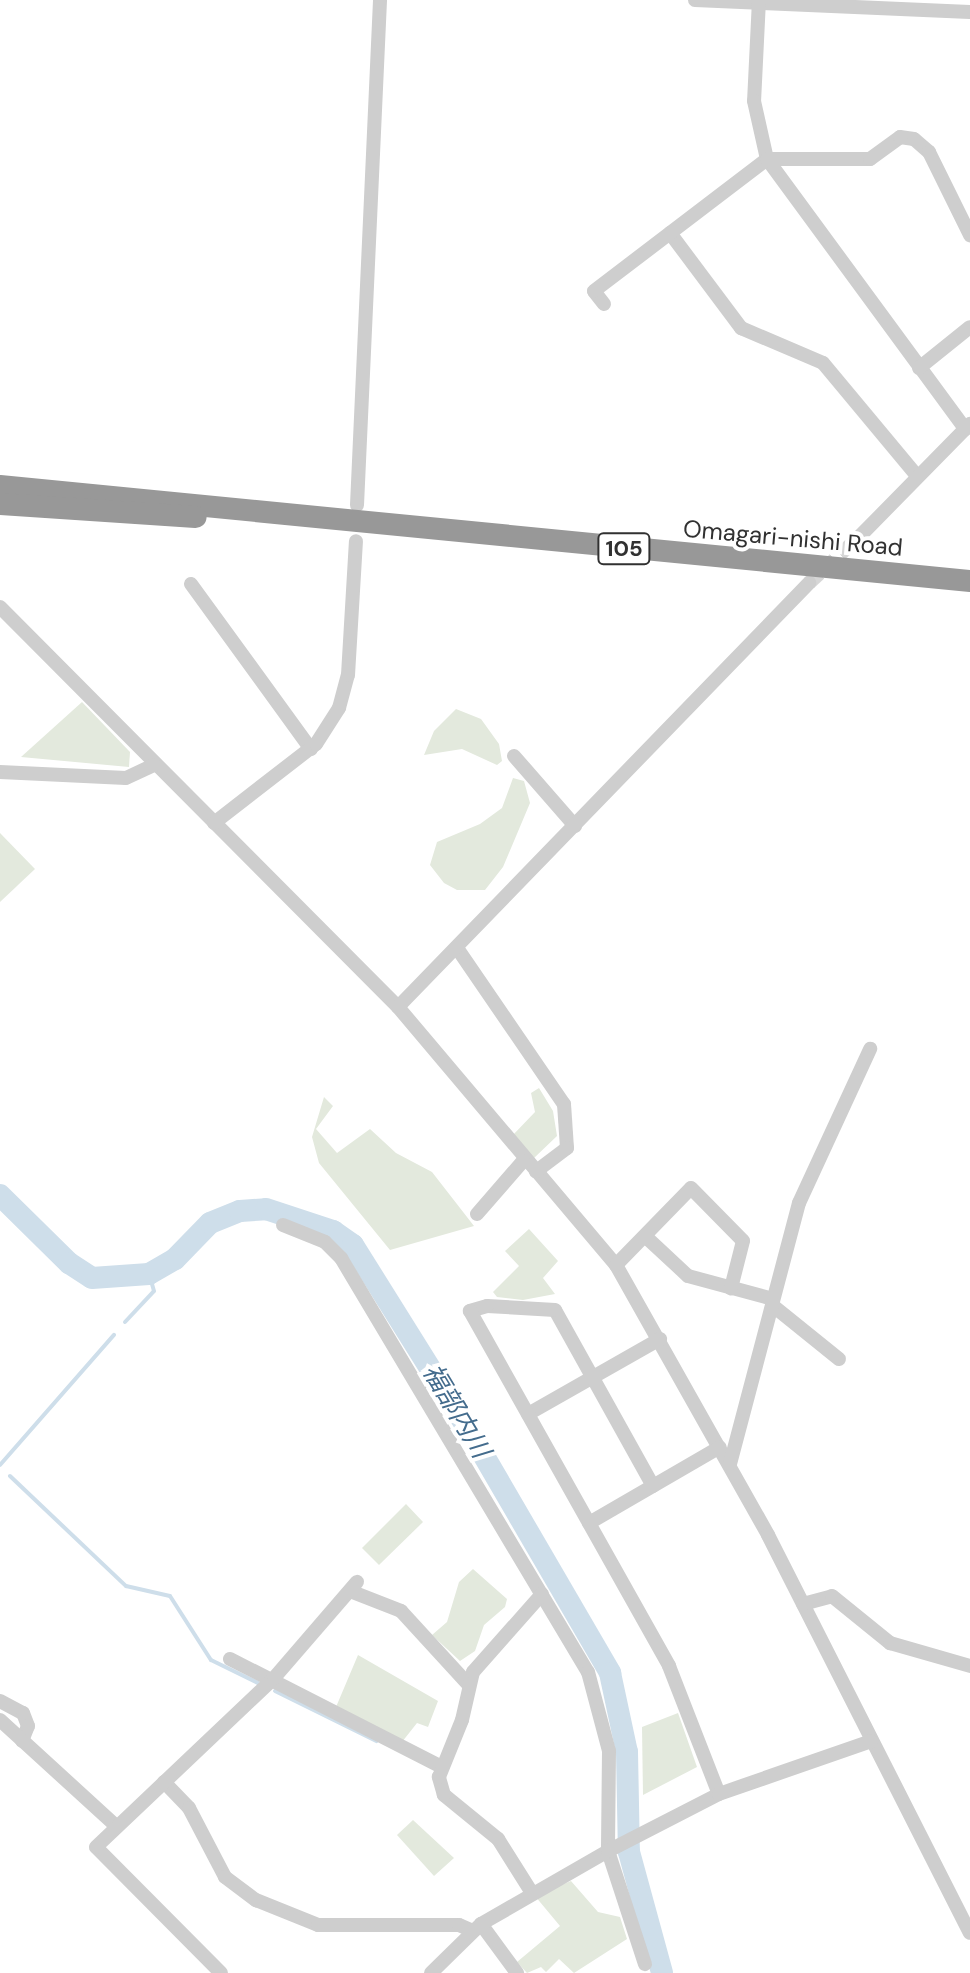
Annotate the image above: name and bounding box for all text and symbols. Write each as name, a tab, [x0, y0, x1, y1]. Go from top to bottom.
street label: Omagari-nishi Road	[682, 514, 904, 562]
road number: 105	[596, 531, 652, 567]
water label: 福部内川	[416, 1358, 496, 1464]

